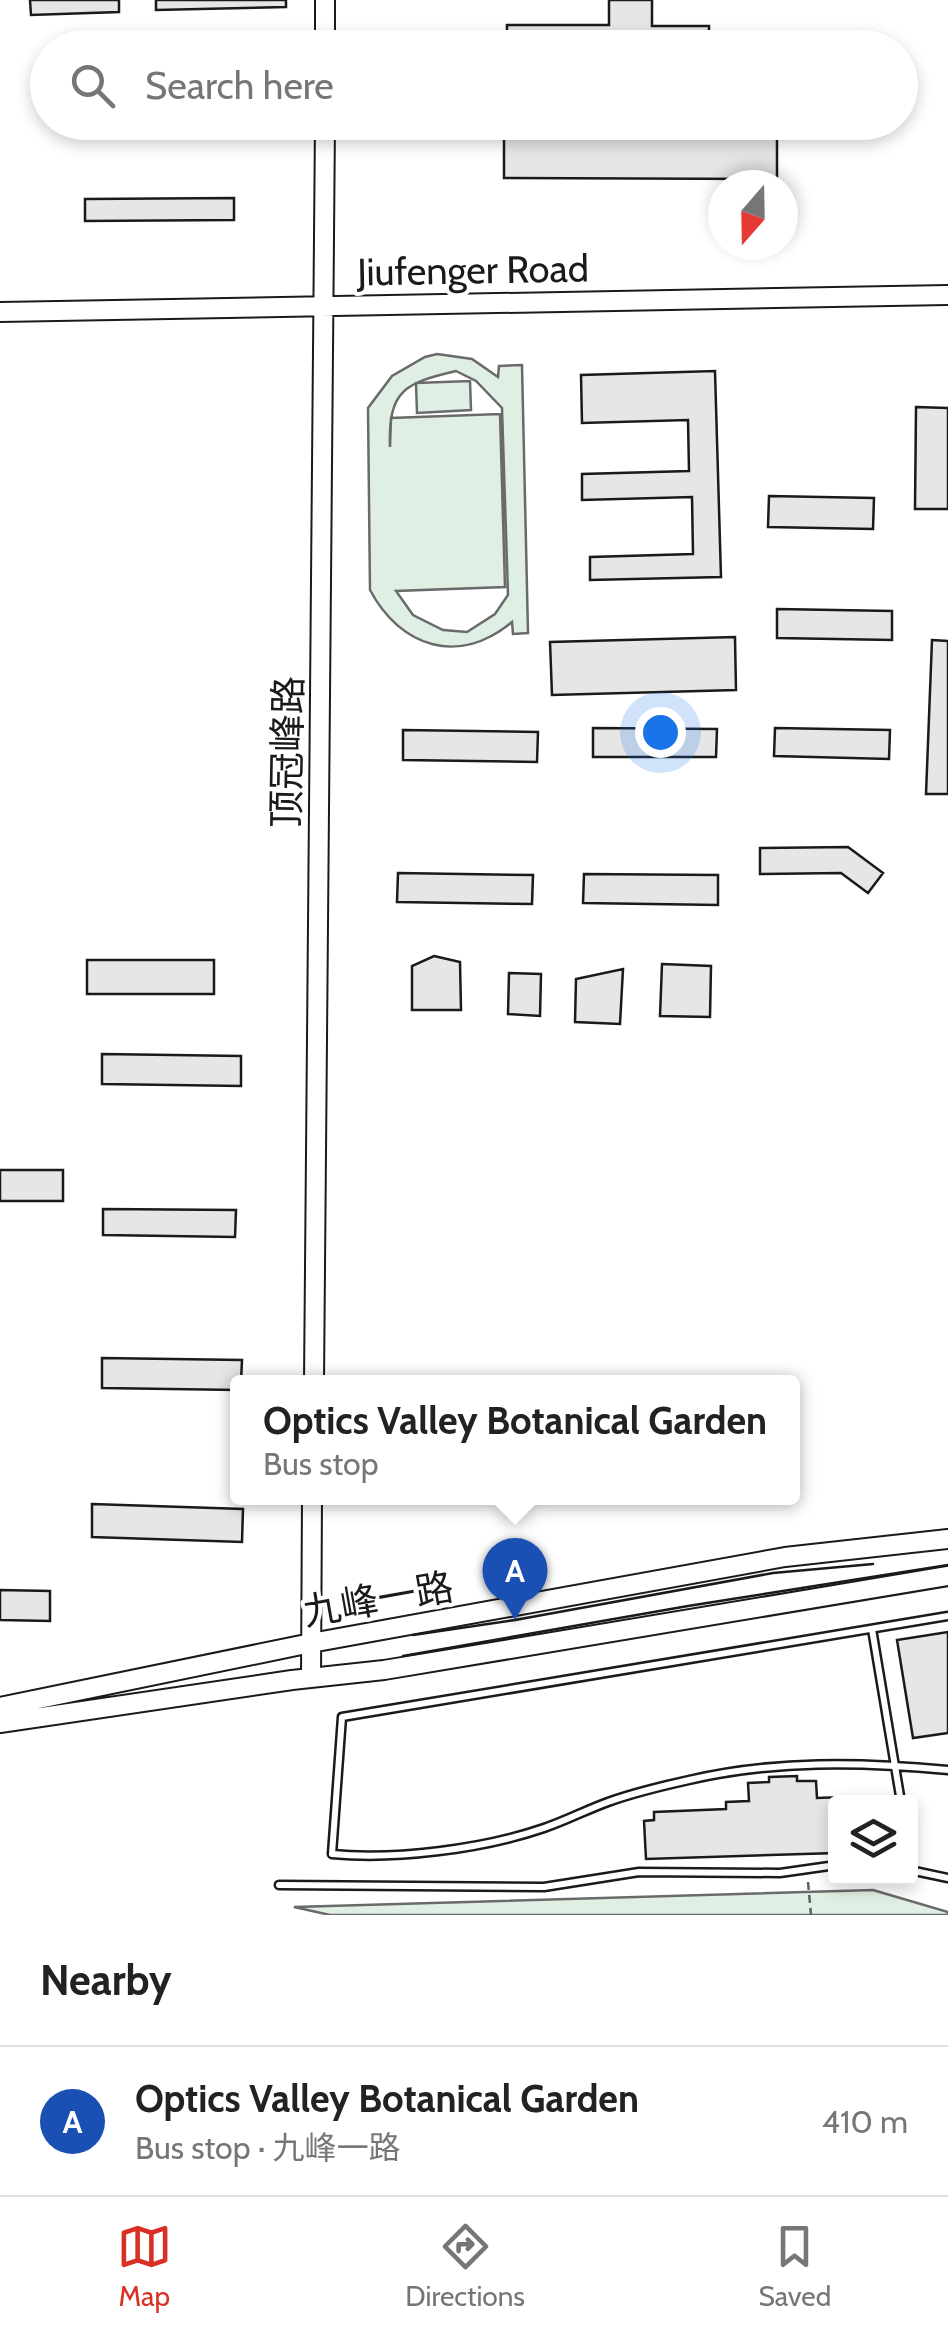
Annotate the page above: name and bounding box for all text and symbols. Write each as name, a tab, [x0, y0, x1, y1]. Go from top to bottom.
search box	[30, 30, 918, 140]
icon: search	[65, 58, 120, 113]
text: Search here	[145, 62, 334, 109]
north arrow	[708, 170, 798, 260]
street label: Jiufenger Road	[356, 244, 589, 296]
street label: 顶冠峰路	[262, 676, 312, 828]
your location	[635, 707, 686, 758]
popup	[230, 1375, 800, 1505]
text: Optics Valley Botanical Garden	[263, 1397, 767, 1444]
text: Bus stop	[263, 1444, 379, 1483]
pin: A	[482, 1538, 548, 1620]
street label: 九峰一路	[299, 1563, 457, 1635]
map controls	[828, 1795, 918, 1885]
button: layers	[828, 1795, 918, 1885]
text: Nearby	[40, 1954, 172, 2006]
text: Optics Valley Botanical Garden	[135, 2075, 639, 2122]
text: A	[62, 2102, 83, 2141]
text: 410 m	[821, 2102, 908, 2141]
text: Bus stop · 九峰一路	[135, 2128, 401, 2167]
tab: Map	[117, 2219, 172, 2313]
tab: Directions	[405, 2219, 525, 2313]
tab: Saved	[759, 2219, 831, 2313]

